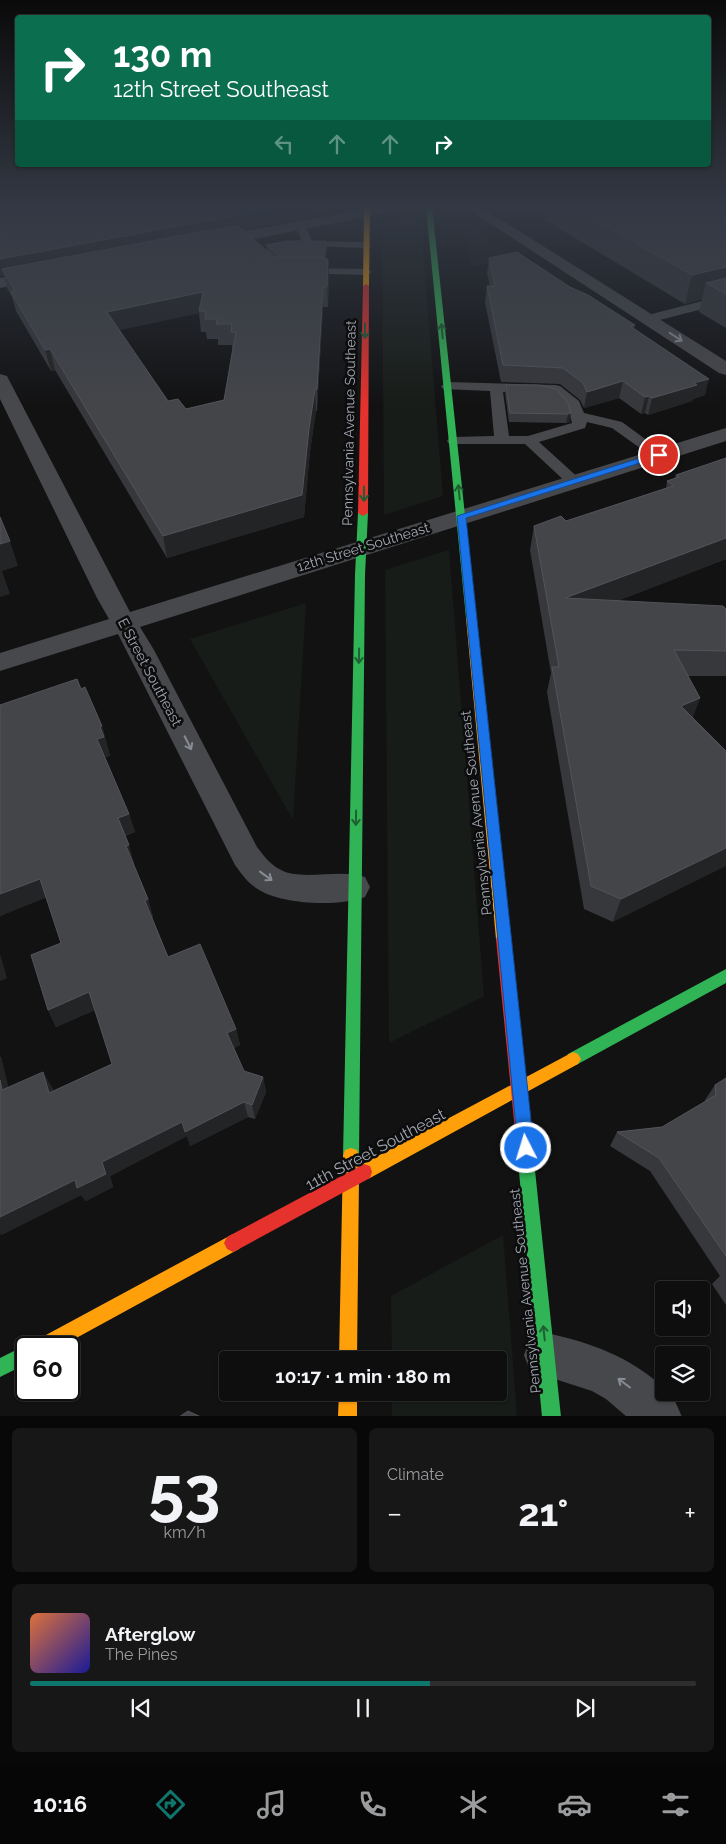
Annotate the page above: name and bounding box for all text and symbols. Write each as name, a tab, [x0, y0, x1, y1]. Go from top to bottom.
text: 130 m	[113, 34, 212, 75]
icon: right	[30, 35, 95, 100]
text: 12th Street Southeast	[113, 76, 329, 102]
icon: left	[270, 130, 298, 158]
icon: ahead	[323, 130, 351, 158]
icon: ahead	[376, 130, 404, 158]
icon: right	[429, 130, 457, 158]
street label: Pennsylvania Avenue Southeast	[339, 320, 359, 526]
one-way arrow	[360, 322, 370, 339]
one-way arrow	[437, 323, 447, 339]
one-way arrow	[668, 332, 682, 342]
pin	[638, 434, 680, 476]
icon: arrive	[645, 441, 673, 469]
one-way arrow	[359, 485, 369, 501]
one-way arrow	[454, 485, 464, 501]
street label: 12th Street Southeast	[295, 519, 431, 575]
street label: E Street Southeast	[115, 615, 185, 729]
one-way arrow	[354, 648, 364, 664]
street label: Pennsylvania Avenue Southeast	[457, 710, 495, 916]
one-way arrow	[183, 736, 193, 751]
one-way arrow	[351, 810, 360, 826]
one-way arrow	[259, 871, 273, 881]
street label: 11th Street Southeast	[302, 1104, 449, 1194]
position arrow	[499, 1121, 551, 1173]
street label: Pennsylvania Avenue Southeast	[506, 1188, 544, 1394]
map controls	[655, 1281, 710, 1401]
button: sound	[655, 1281, 710, 1336]
one-way arrow	[539, 1325, 549, 1341]
speed limit sign: 60	[15, 1336, 80, 1401]
button: layers	[655, 1346, 710, 1401]
text: 10:17 · 1 min · 180 m	[275, 1365, 451, 1387]
one-way arrow	[618, 1378, 631, 1389]
text: 53	[148, 1452, 221, 1528]
text: Climate	[387, 1465, 444, 1484]
text: 21°	[518, 1490, 568, 1535]
text: −	[387, 1497, 402, 1530]
text: +	[684, 1497, 696, 1530]
text: km/h	[163, 1523, 206, 1542]
text: Afterglow	[105, 1623, 195, 1645]
text: The Pines	[105, 1645, 177, 1664]
icon: previous	[127, 1694, 155, 1722]
icon: pause	[349, 1694, 377, 1722]
icon: next	[571, 1694, 599, 1722]
icon: directions	[153, 1787, 188, 1822]
icon: music	[254, 1787, 289, 1822]
icon: phone	[355, 1787, 390, 1822]
icon: climate	[456, 1787, 491, 1822]
icon: car	[557, 1787, 592, 1822]
icon: filters	[658, 1787, 693, 1822]
text: 10:16	[33, 1791, 87, 1817]

